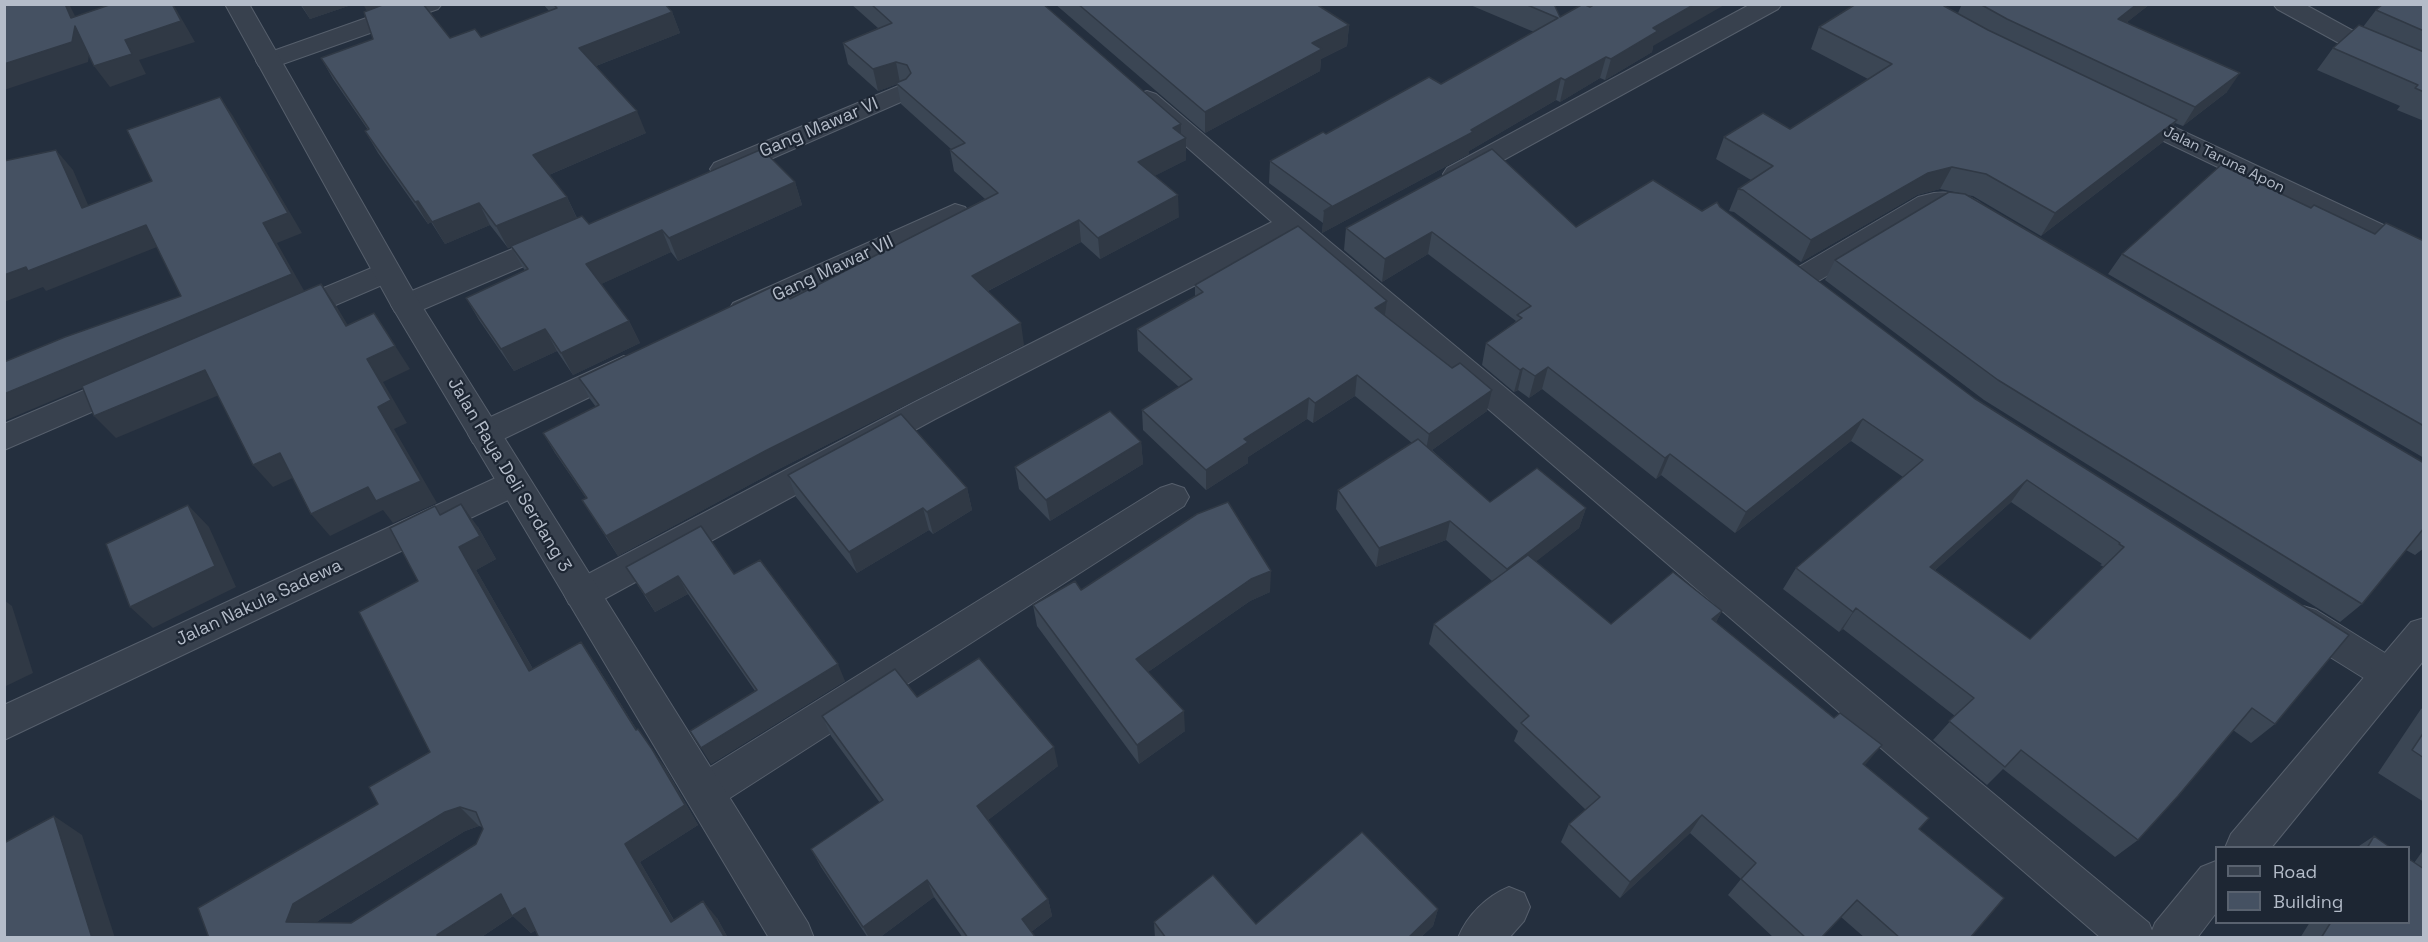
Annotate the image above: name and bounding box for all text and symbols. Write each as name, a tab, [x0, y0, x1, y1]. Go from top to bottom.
street label: Gang Mawar VI	[756, 93, 882, 163]
street label: Jalan Taruna Apon	[2160, 123, 2288, 197]
street label: Gang Mawar VII	[769, 232, 897, 306]
street label: Jalan Raya Deli Serdang 3	[442, 374, 576, 576]
street label: Jalan Nakula Sadewa	[172, 555, 346, 651]
legend	[2215, 846, 2410, 924]
text: Road	[2273, 860, 2317, 883]
text: Building	[2273, 890, 2343, 913]

